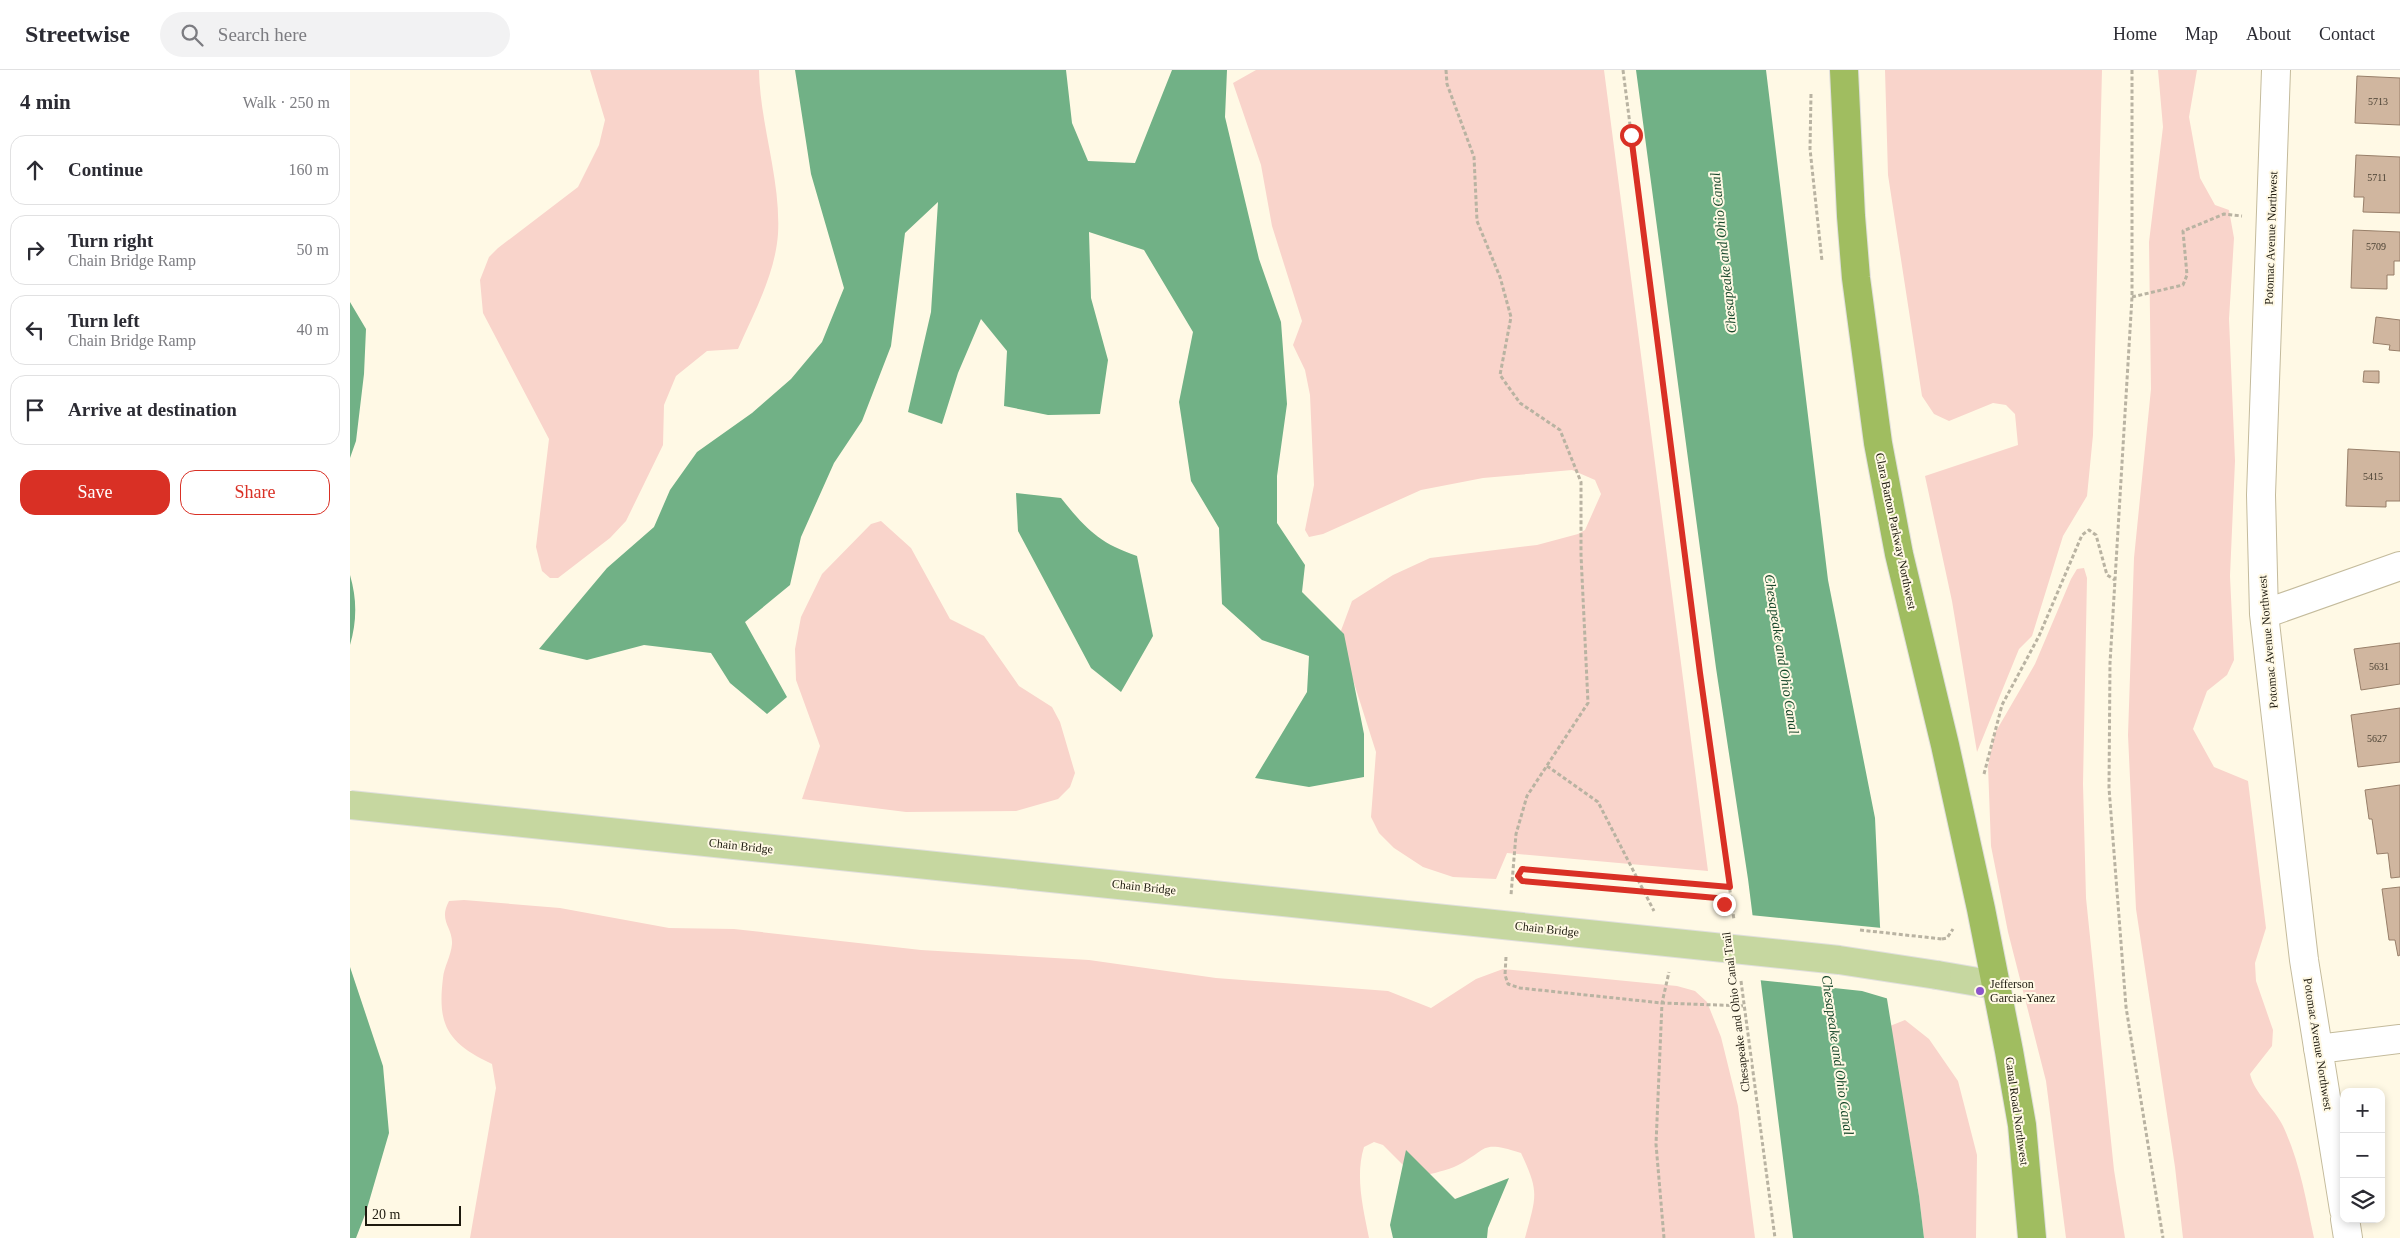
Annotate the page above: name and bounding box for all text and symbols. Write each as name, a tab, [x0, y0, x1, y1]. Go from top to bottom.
search box	[160, 12, 510, 57]
text: Streetwise	[25, 21, 130, 47]
icon: search	[178, 21, 206, 49]
text: Search here	[218, 24, 307, 45]
text: Home	[2113, 24, 2157, 44]
text: Map	[2185, 24, 2218, 44]
text: About	[2246, 24, 2291, 44]
text: Contact	[2319, 24, 2375, 44]
text: 4 min	[20, 90, 71, 114]
text: Walk · 250 m	[243, 94, 330, 111]
house number: 5713	[2368, 96, 2388, 107]
route start	[1620, 124, 1643, 147]
icon: ahead	[21, 156, 49, 184]
text: Continue	[68, 159, 143, 180]
text: 160 m	[289, 161, 329, 178]
street label: Potomac Avenue Northwest	[2262, 170, 2280, 305]
water label: Chesapeake and Ohio Canal	[1708, 172, 1739, 334]
house number: 5711	[2367, 172, 2387, 183]
text: Turn right	[68, 230, 153, 251]
icon: right	[21, 236, 49, 264]
text: 50 m	[297, 241, 329, 258]
house number: 5709	[2366, 241, 2386, 252]
text: Chain Bridge Ramp	[68, 252, 196, 269]
text: Turn left	[68, 310, 140, 331]
icon: left	[21, 316, 49, 344]
text: 40 m	[297, 321, 329, 338]
text: Chain Bridge Ramp	[68, 332, 196, 349]
icon: arrive	[21, 396, 49, 424]
text: Arrive at destination	[68, 399, 237, 420]
street label: Clara Barton Parkway Northwest	[1873, 451, 1920, 611]
button: Save	[20, 470, 170, 515]
button: Share	[180, 470, 330, 515]
house number: 5415	[2363, 471, 2383, 482]
water label: Chesapeake and Ohio Canal	[1761, 573, 1802, 735]
street label: Potomac Avenue Northwest	[2255, 574, 2281, 709]
house number: 5631	[2369, 661, 2389, 672]
house number: 5627	[2367, 733, 2387, 744]
street label: Chain Bridge	[708, 836, 774, 856]
street label: Chain Bridge	[1111, 877, 1177, 897]
route end	[1713, 893, 1736, 916]
street label: Chain Bridge	[1514, 919, 1580, 939]
street label: Chesapeake and Ohio Canal Trail	[1719, 930, 1753, 1093]
water label: Chesapeake and Ohio Canal	[1819, 974, 1856, 1136]
place label: Jefferson Garcia-Yanez	[1990, 977, 2055, 1005]
street label: Potomac Avenue Northwest	[2301, 977, 2335, 1112]
marker: Jefferson Garcia-Yanez	[1974, 985, 1986, 997]
street label: Canal Road Northwest	[2002, 1056, 2032, 1167]
map controls	[2340, 1088, 2385, 1223]
button: +	[2340, 1088, 2385, 1133]
button: −	[2340, 1133, 2385, 1178]
button: layers	[2340, 1178, 2385, 1223]
scale bar	[365, 1203, 461, 1226]
text: 20 m	[372, 1207, 400, 1222]

